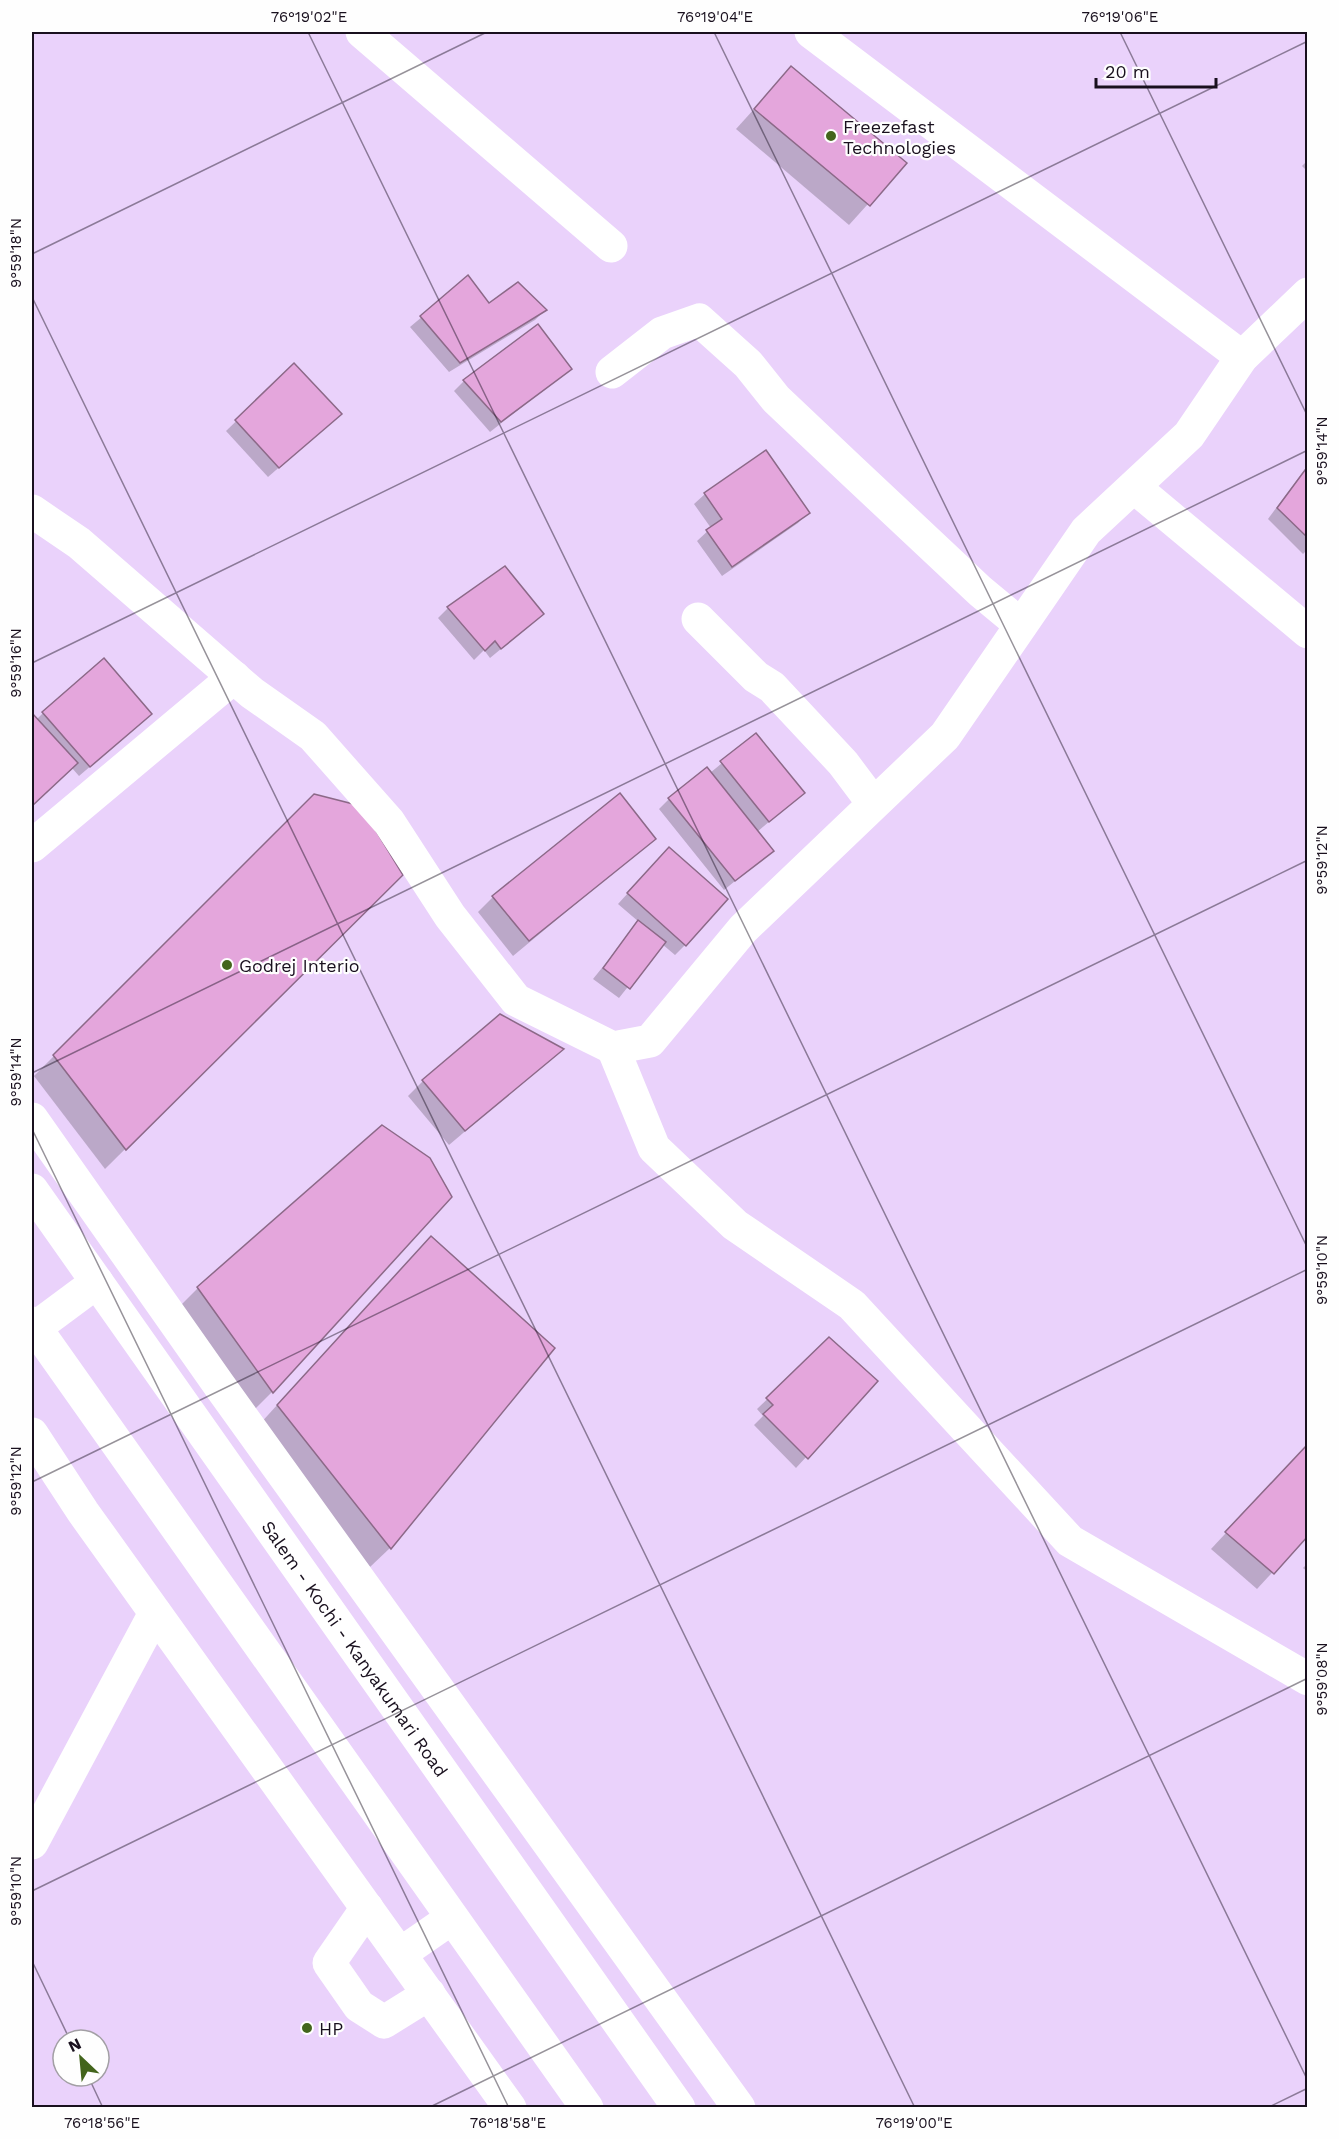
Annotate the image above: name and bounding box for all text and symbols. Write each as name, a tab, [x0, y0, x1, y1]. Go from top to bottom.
text: 76°19'02"E	[271, 8, 347, 26]
text: 76°19'04"E	[677, 8, 753, 26]
text: 76°19'06"E	[1082, 8, 1158, 26]
scale bar	[1096, 51, 1216, 89]
text: 20 m	[1105, 61, 1150, 82]
place label: Freezefast Technologies	[843, 116, 956, 158]
marker: Freezefast Technologies	[824, 129, 838, 143]
text: 9°59'18"N	[7, 218, 25, 288]
text: 9°59'14"N	[1313, 417, 1331, 485]
text: 9°59'16"N	[7, 628, 25, 698]
text: 9°59'12"N	[1313, 825, 1331, 895]
place label: Godrej Interio	[239, 955, 360, 976]
marker: Godrej Interio	[220, 958, 234, 972]
text: 9°59'14"N	[7, 1038, 25, 1106]
text: 9°59'10"N	[1313, 1235, 1331, 1305]
text: 9°59'12"N	[7, 1446, 25, 1516]
street label: Salem - Kochi - Kanyakumari Road	[258, 1516, 453, 1781]
text: 9°59'08"N	[1313, 1642, 1331, 1716]
text: 9°59'10"N	[7, 1856, 25, 1926]
place label: HP	[319, 2018, 343, 2039]
marker: HP	[300, 2021, 314, 2035]
north arrow	[51, 2028, 111, 2088]
text: N	[65, 2034, 84, 2056]
text: 76°18'56"E	[64, 2114, 140, 2132]
text: 76°18'58"E	[470, 2114, 546, 2132]
text: 76°19'00"E	[875, 2114, 953, 2132]

